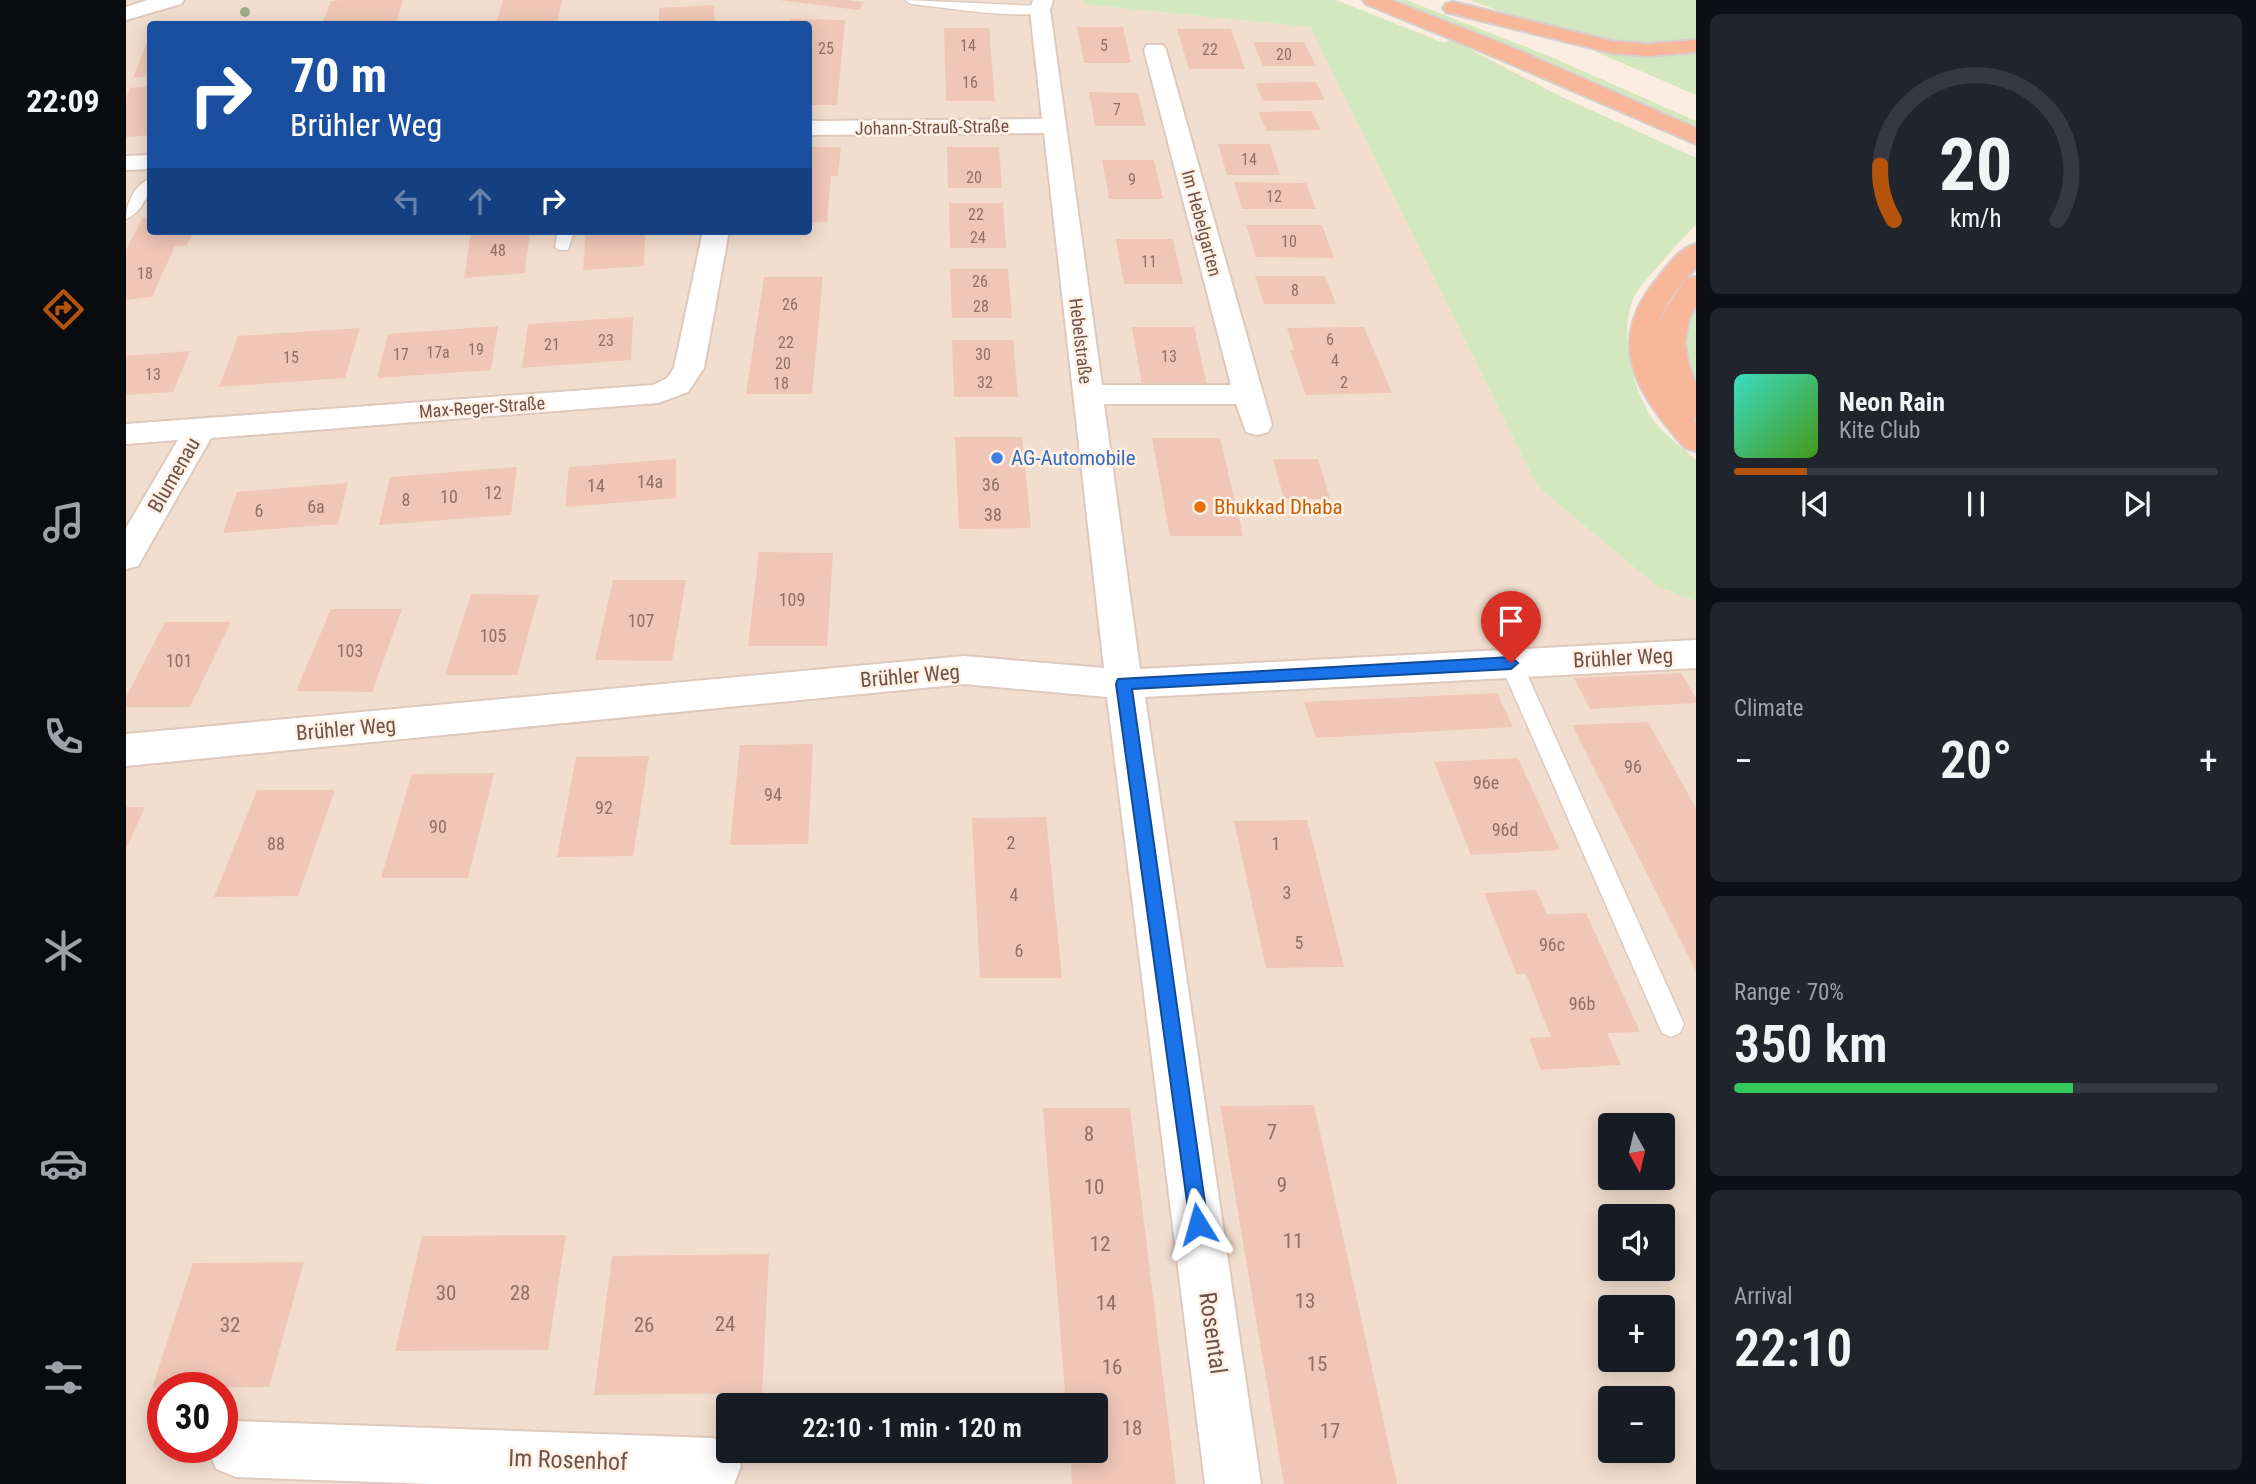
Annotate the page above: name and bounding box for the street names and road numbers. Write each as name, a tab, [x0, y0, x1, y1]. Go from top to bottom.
street label: Johann-Strauß-Straße	[855, 115, 1009, 139]
street label: Im Hebelgarten	[1178, 168, 1226, 278]
street label: Hebelstraße	[1065, 297, 1097, 385]
street label: Max-Reger-Straße	[418, 392, 546, 422]
street label: Blumenau	[143, 433, 205, 517]
street label: Brühler Weg	[1572, 643, 1674, 673]
street label: Brühler Weg	[859, 660, 961, 692]
street label: Brühler Weg	[295, 713, 397, 745]
street label: Rosental	[1193, 1290, 1233, 1376]
street label: Im Rosenhof	[508, 1444, 629, 1476]

